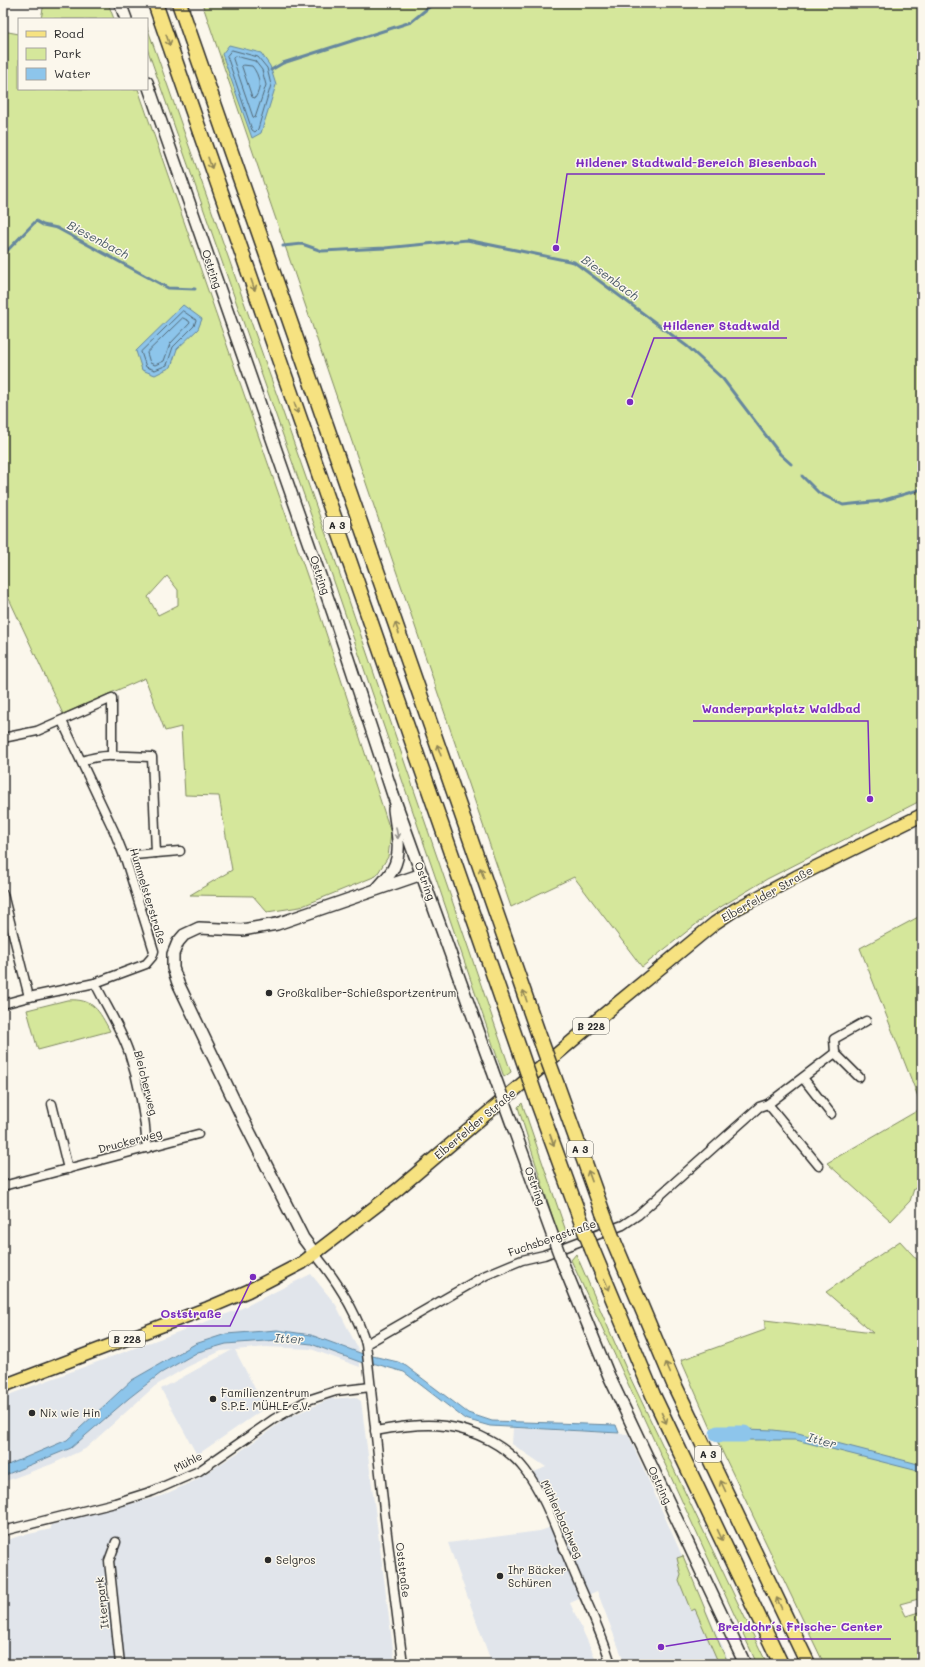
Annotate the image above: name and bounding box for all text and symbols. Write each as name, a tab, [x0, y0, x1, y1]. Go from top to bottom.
legend	[18, 18, 148, 90]
text: Road	[54, 25, 84, 41]
one-way arrow	[164, 33, 172, 45]
text: Park	[54, 45, 81, 61]
text: Water	[54, 65, 91, 81]
callout: Hildener Stadtwald-Bereich Biesenbach	[567, 150, 825, 174]
text: Hildener Stadtwald-Bereich Biesenbach	[575, 154, 817, 170]
one-way arrow	[207, 156, 215, 168]
water label: Biesenbach	[65, 216, 132, 262]
street label: Ostring	[199, 247, 226, 290]
water label: Biesenbach	[579, 251, 643, 304]
one-way arrow	[250, 279, 258, 291]
callout: Hildener Stadtwald	[654, 314, 787, 338]
text: Hildener Stadtwald	[663, 317, 780, 333]
one-way arrow	[293, 402, 300, 415]
road number: A 3	[324, 517, 350, 533]
street label: Ostring	[307, 553, 334, 596]
one-way arrow	[392, 622, 400, 634]
callout: Wanderparkplatz Waldbad	[693, 697, 868, 721]
text: Wanderparkplatz Waldbad	[702, 700, 861, 716]
one-way arrow	[435, 745, 443, 757]
one-way arrow	[394, 827, 402, 840]
street label: Hummelsterstraße	[127, 846, 170, 946]
street label: Ostring	[412, 859, 439, 902]
street label: Elberfelder Straße	[718, 862, 815, 925]
one-way arrow	[478, 867, 485, 880]
place label: Großkaliber-Schießsportzentrum	[277, 985, 456, 1000]
marker: Großkaliber-Schießsportzentrum	[264, 988, 274, 998]
one-way arrow	[521, 990, 528, 1003]
road number: B 228	[573, 1018, 609, 1034]
street label: Bleicherweg	[131, 1049, 162, 1117]
street label: Elberfelder Straße	[431, 1085, 519, 1162]
street label: Druckerweg	[96, 1125, 163, 1156]
one-way arrow	[548, 1134, 556, 1146]
road number: A 3	[567, 1141, 593, 1157]
street label: Ostring	[522, 1164, 549, 1207]
one-way arrow	[586, 1170, 593, 1183]
street label: Fuchsbergstraße	[506, 1215, 598, 1260]
one-way arrow	[604, 1279, 611, 1291]
callout: Oststraße	[153, 1302, 230, 1326]
text: Oststraße	[161, 1305, 221, 1321]
water label: Itter	[274, 1329, 304, 1347]
road number: B 228	[109, 1331, 145, 1347]
one-way arrow	[664, 1363, 671, 1375]
place label: Familienzentrum S.P.E. MÜHLE e.V.	[221, 1385, 310, 1413]
marker: Familienzentrum S.P.E. MÜHLE e.V.	[208, 1394, 218, 1404]
place label: Nix wie Hin	[40, 1405, 100, 1420]
marker: Nix wie Hin	[27, 1408, 37, 1418]
one-way arrow	[661, 1411, 668, 1423]
water label: Itter	[806, 1429, 838, 1452]
road number: A 3	[695, 1446, 721, 1462]
street label: Mühle	[171, 1448, 205, 1475]
street label: Ostring	[645, 1463, 676, 1506]
street label: Mühlenbachweg	[538, 1477, 587, 1560]
one-way arrow	[719, 1480, 726, 1492]
one-way arrow	[717, 1529, 724, 1541]
street label: Oststraße	[393, 1542, 414, 1598]
place label: Selgros	[276, 1552, 316, 1567]
marker: Selgros	[263, 1555, 273, 1565]
place label: Ihr Bäcker Schüren	[508, 1562, 566, 1590]
marker: Ihr Bäcker Schüren	[495, 1571, 505, 1581]
street label: Itterpark	[91, 1576, 112, 1630]
one-way arrow	[775, 1598, 782, 1610]
callout: Breidohr´s Frische- Center	[710, 1615, 891, 1639]
text: Breidohr´s Frische- Center	[718, 1618, 882, 1634]

